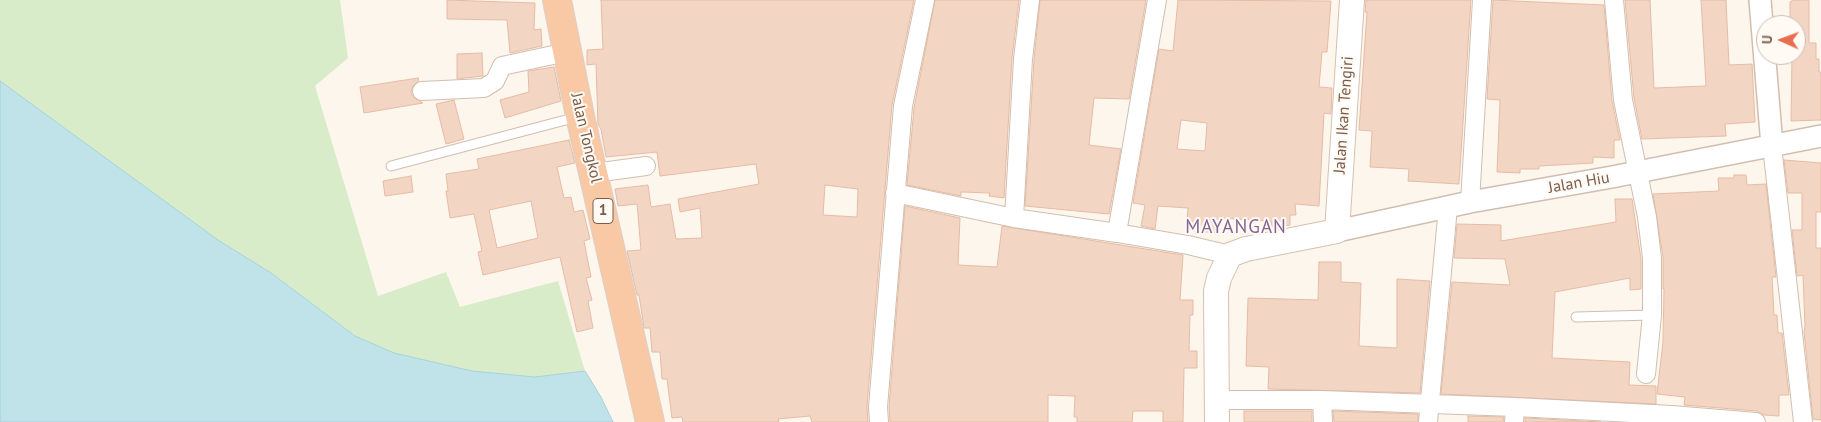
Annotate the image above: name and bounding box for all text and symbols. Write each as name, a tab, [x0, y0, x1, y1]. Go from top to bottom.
north arrow	[1756, 15, 1806, 65]
text: U	[1758, 35, 1776, 44]
street label: Jalan Ikan Tengiri	[1330, 56, 1358, 174]
street label: Jalan Tongkol	[566, 91, 606, 185]
street label: Jalan Hiu	[1547, 168, 1611, 198]
road number: 1	[593, 198, 613, 224]
district label: MAYANGAN	[1184, 217, 1288, 239]

